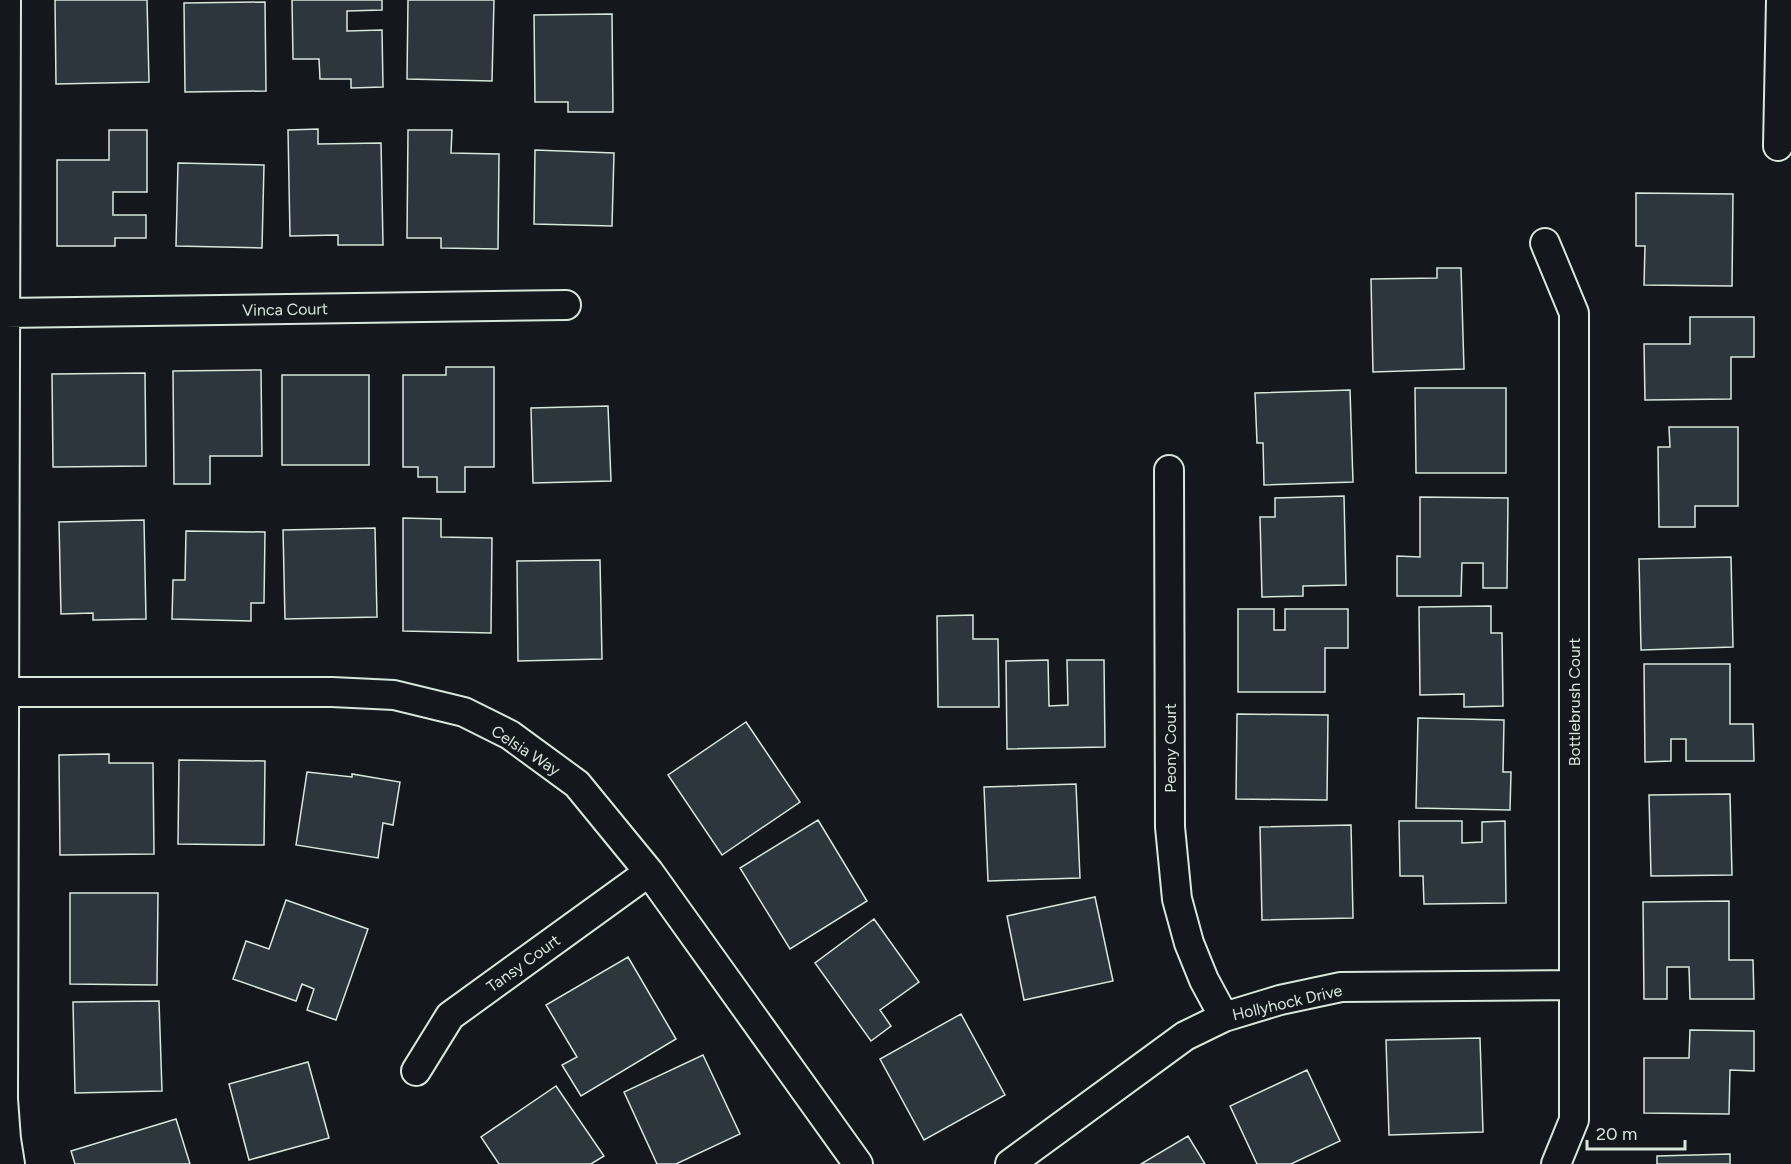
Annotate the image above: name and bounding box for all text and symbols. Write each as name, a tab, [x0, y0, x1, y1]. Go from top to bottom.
street label: Vinca Court	[242, 299, 328, 320]
street label: Bottlebrush Court	[1565, 638, 1584, 766]
street label: Peony Court	[1161, 703, 1180, 793]
street label: Celsia Way	[488, 721, 564, 780]
street label: Tansy Court	[483, 930, 564, 996]
street label: Hollyhock Drive	[1230, 981, 1344, 1024]
scale bar	[1587, 1113, 1684, 1151]
text: 20 m	[1596, 1123, 1637, 1145]

